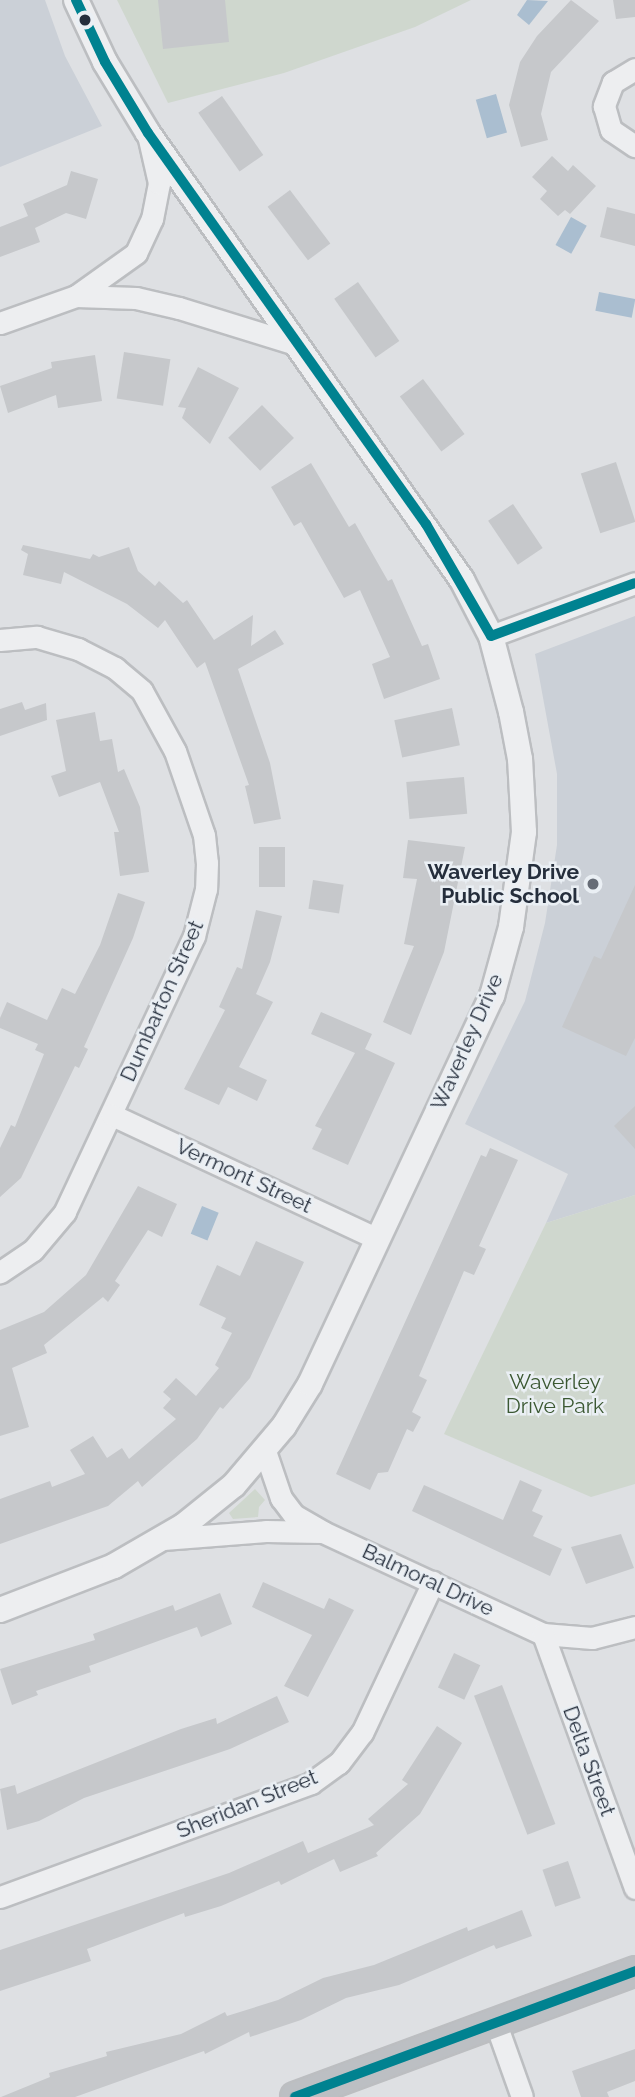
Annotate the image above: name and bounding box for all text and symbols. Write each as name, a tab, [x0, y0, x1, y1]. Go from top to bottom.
unlabelled marker	[78, 13, 92, 27]
place label: Waverley Drive Public School	[427, 859, 579, 909]
marker: Waverley Drive Public School	[585, 876, 601, 892]
street label: Dumbarton Street	[115, 917, 209, 1085]
street label: Waverley Drive	[426, 970, 508, 1114]
street label: Vermont Street	[172, 1133, 316, 1219]
park label: Waverley Drive Park	[506, 1369, 604, 1419]
street label: Balmoral Drive	[358, 1538, 498, 1622]
street label: Delta Street	[557, 1703, 621, 1819]
street label: Sheridan Street	[173, 1764, 321, 1844]

